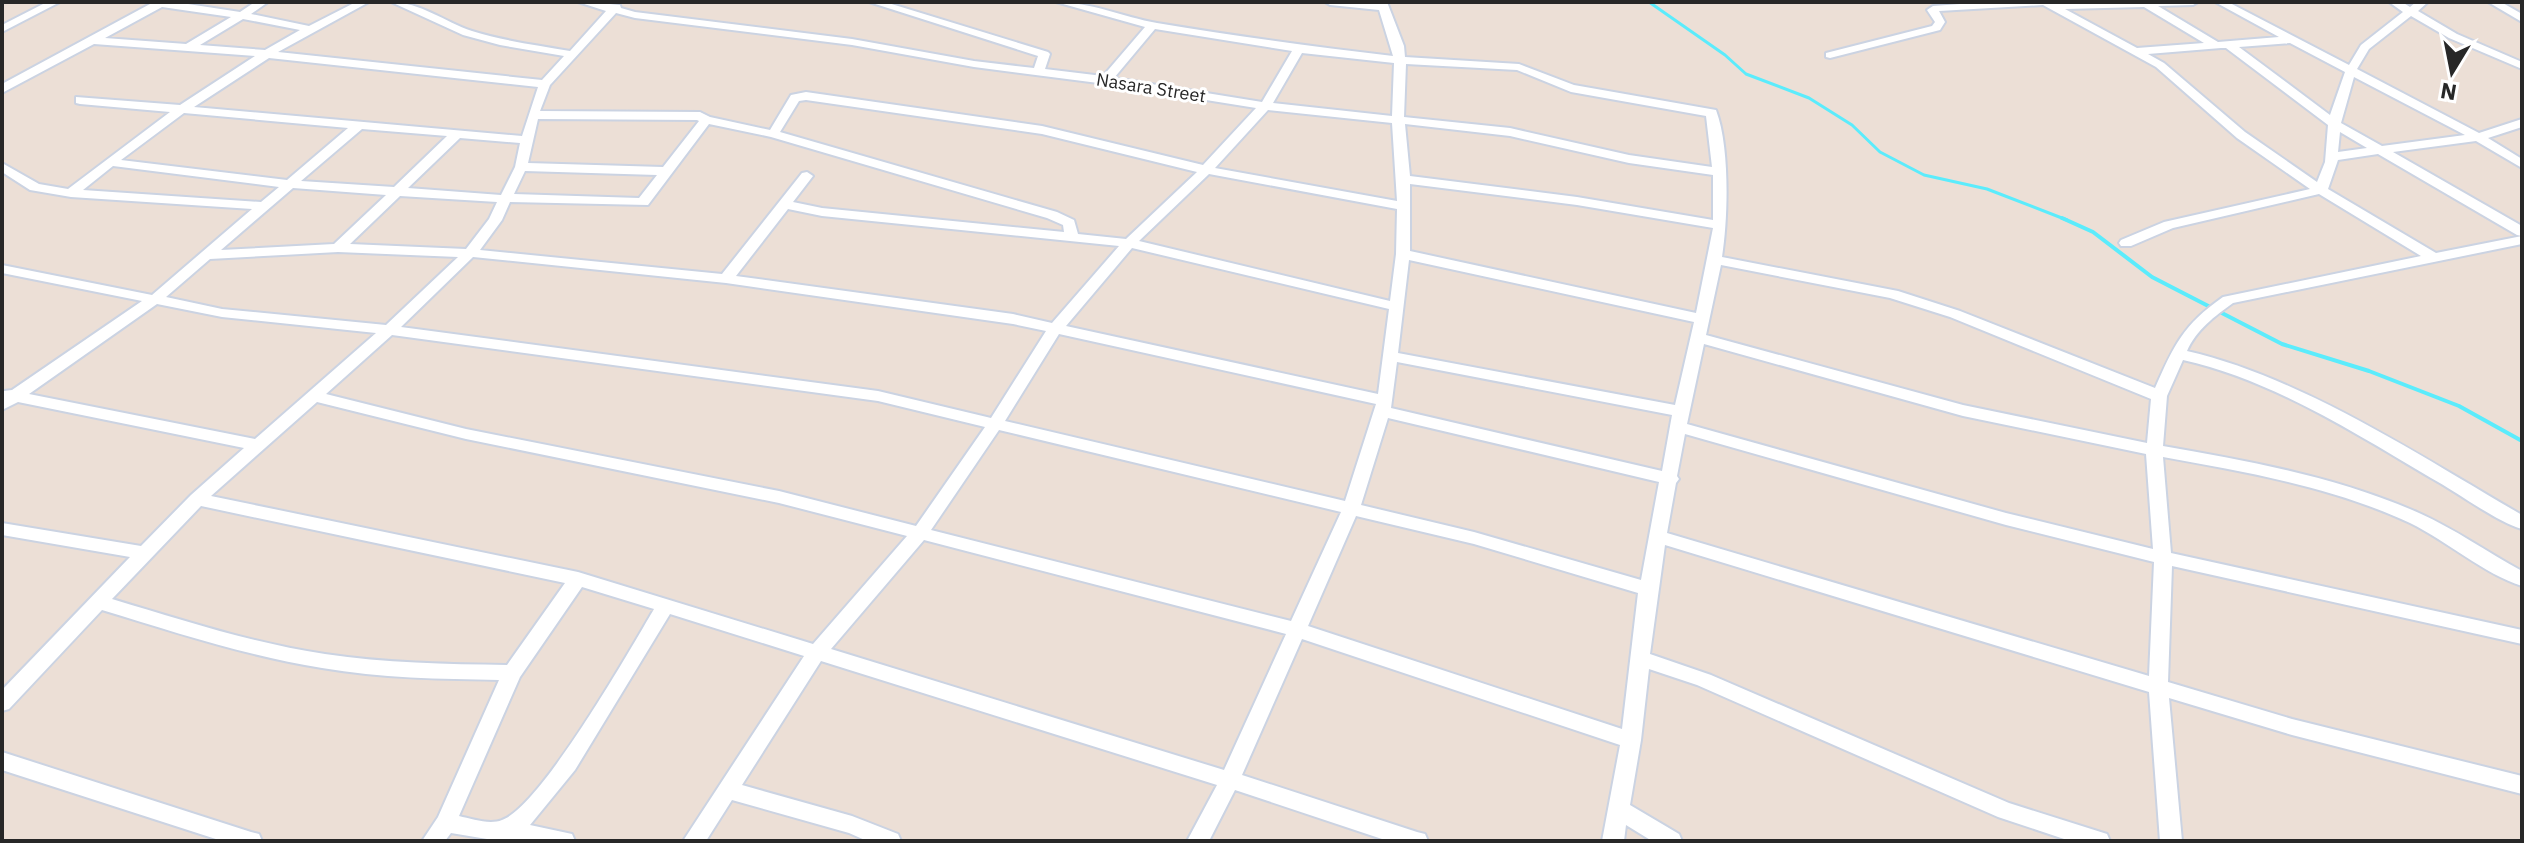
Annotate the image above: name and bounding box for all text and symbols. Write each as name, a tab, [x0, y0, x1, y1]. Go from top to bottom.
north arrow	[2412, 32, 2492, 112]
street label: Nasara Street	[1095, 68, 1207, 108]
text: N	[2438, 77, 2459, 108]

